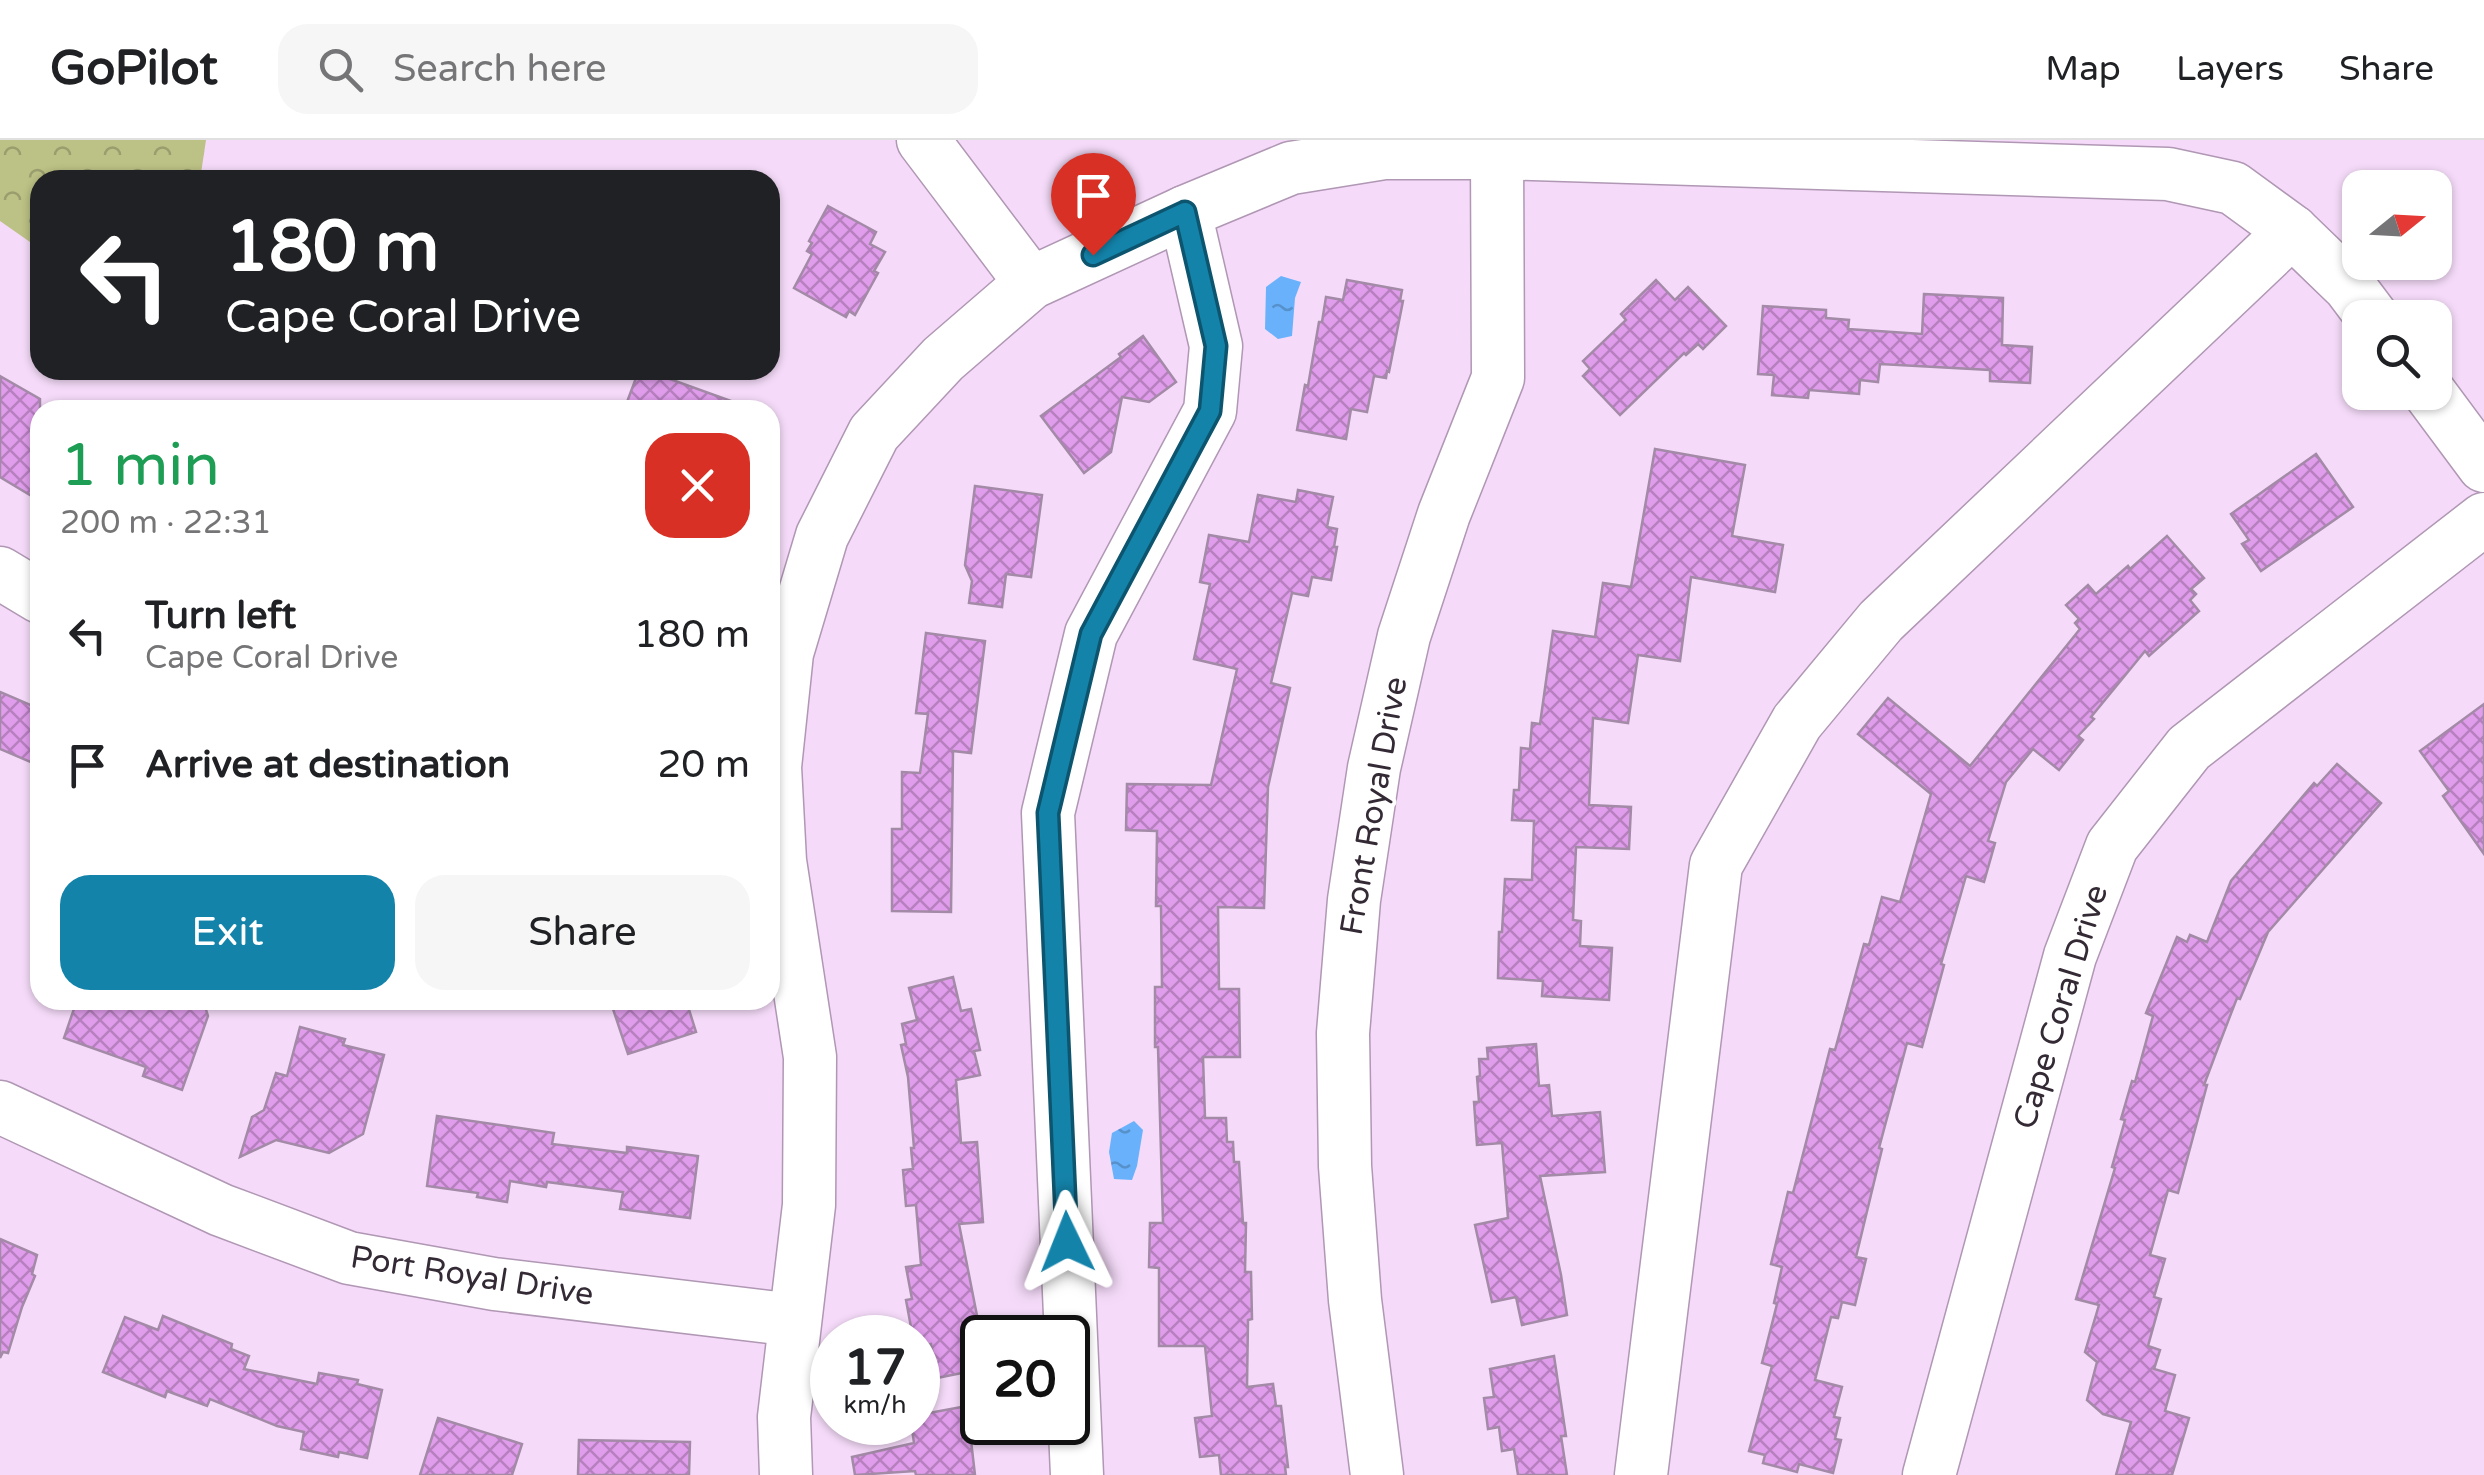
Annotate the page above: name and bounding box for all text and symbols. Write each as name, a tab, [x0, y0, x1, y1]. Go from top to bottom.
search box	[278, 24, 978, 114]
text: GoPilot	[50, 40, 218, 98]
icon: search	[313, 42, 368, 97]
text: Search here	[393, 46, 607, 92]
text: Map	[2045, 48, 2121, 90]
text: Layers	[2176, 48, 2284, 90]
text: Share	[2339, 48, 2434, 90]
pin	[1051, 153, 1136, 256]
icon: arrive	[1066, 168, 1121, 223]
north arrow	[2342, 170, 2452, 280]
map controls	[2342, 170, 2452, 410]
text: 180 m	[225, 206, 439, 290]
icon: left	[60, 210, 190, 340]
text: Cape Coral Drive	[225, 291, 581, 345]
button: search	[2342, 300, 2452, 410]
text: 1 min	[60, 430, 220, 502]
button: close	[645, 433, 750, 538]
text: 200 m · 22:31	[60, 504, 272, 542]
text: Turn left	[145, 593, 296, 639]
icon: left	[60, 608, 115, 663]
text: 180 m	[634, 612, 750, 658]
text: Cape Coral Drive	[145, 639, 398, 677]
street label: Front Royal Drive	[1333, 674, 1415, 938]
icon: arrive	[60, 738, 115, 793]
text: Arrive at destination	[145, 742, 510, 788]
text: 20 m	[658, 742, 750, 788]
button: Exit	[60, 875, 395, 990]
button: Share	[415, 875, 750, 990]
street label: Cape Coral Drive	[2006, 880, 2116, 1134]
position arrow	[1015, 1190, 1119, 1294]
street label: Port Royal Drive	[348, 1238, 596, 1314]
speed limit sign: 20	[960, 1315, 1090, 1445]
text: 17	[844, 1338, 906, 1398]
text: km/h	[844, 1390, 906, 1420]

